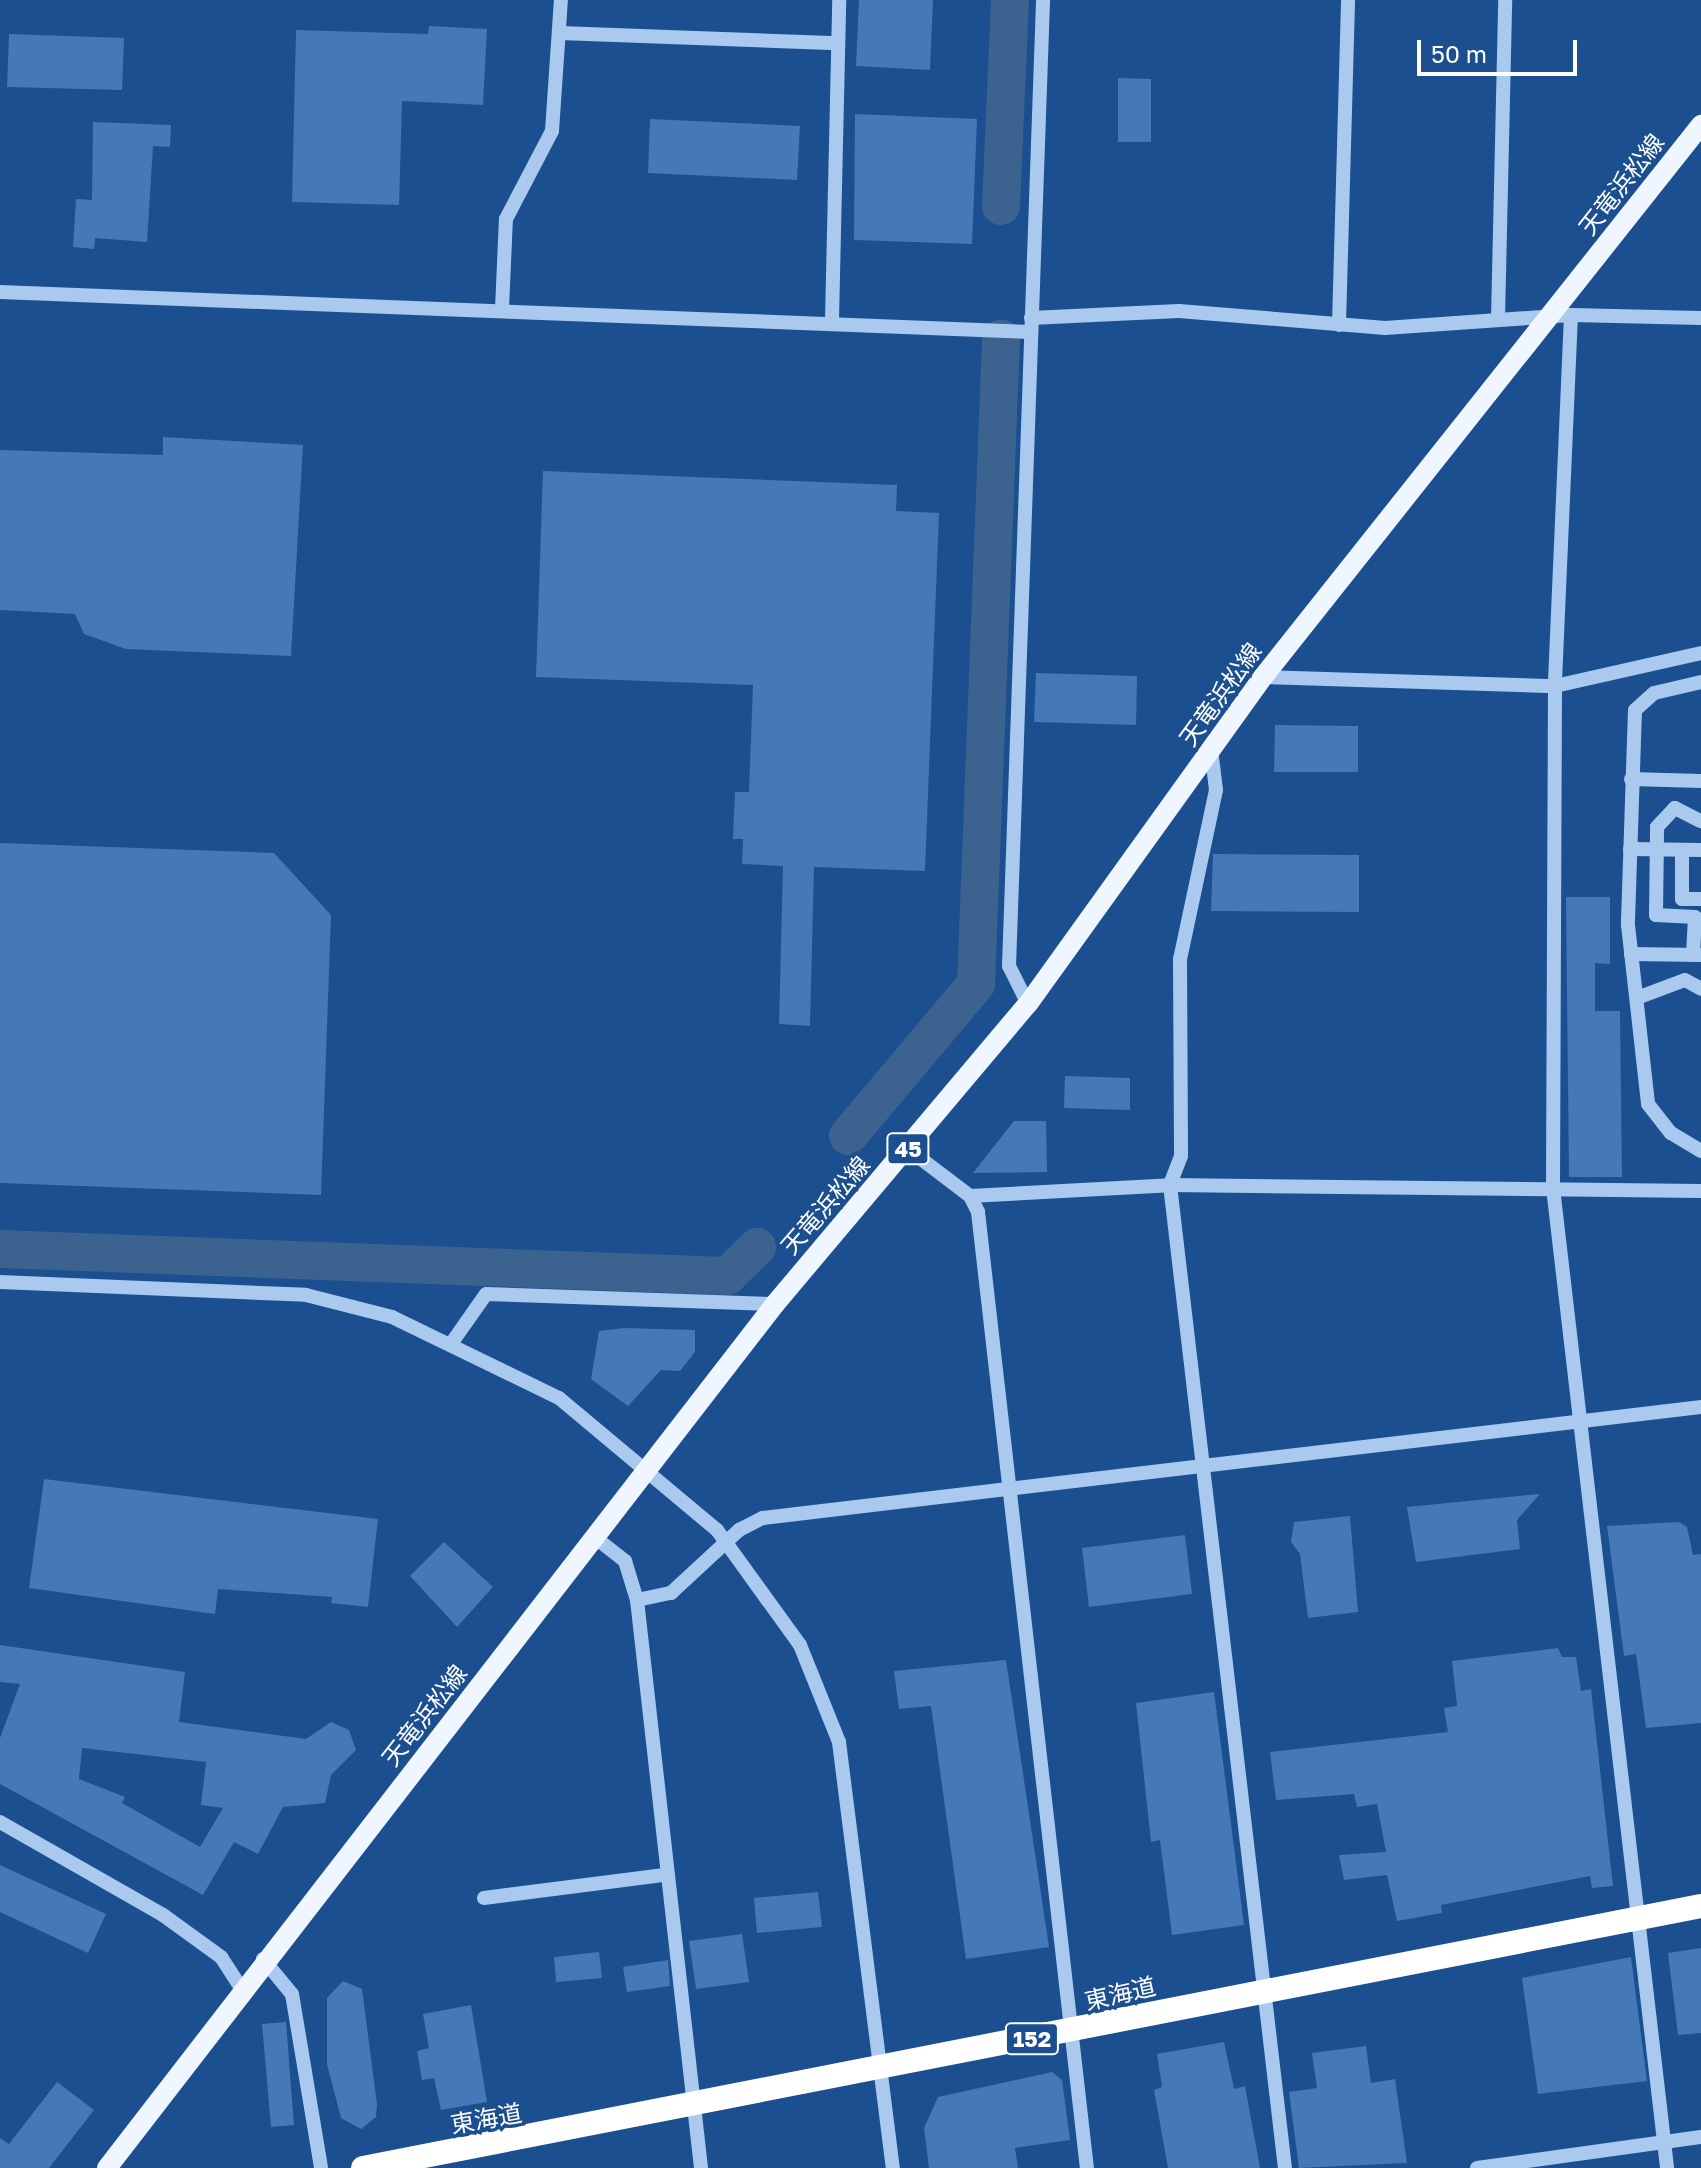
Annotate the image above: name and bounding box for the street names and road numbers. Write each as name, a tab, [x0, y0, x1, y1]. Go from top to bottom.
street label: 天竜浜松線	[1573, 128, 1669, 240]
street label: 天竜浜松線	[1173, 637, 1267, 751]
road number: 45	[886, 1131, 930, 1167]
street label: 天竜浜松線	[775, 1150, 875, 1260]
street label: 天竜浜松線	[376, 1659, 472, 1771]
street label: 東海道	[1082, 1971, 1158, 2015]
road number: 152	[1004, 2021, 1060, 2057]
street label: 東海道	[448, 2098, 524, 2138]

